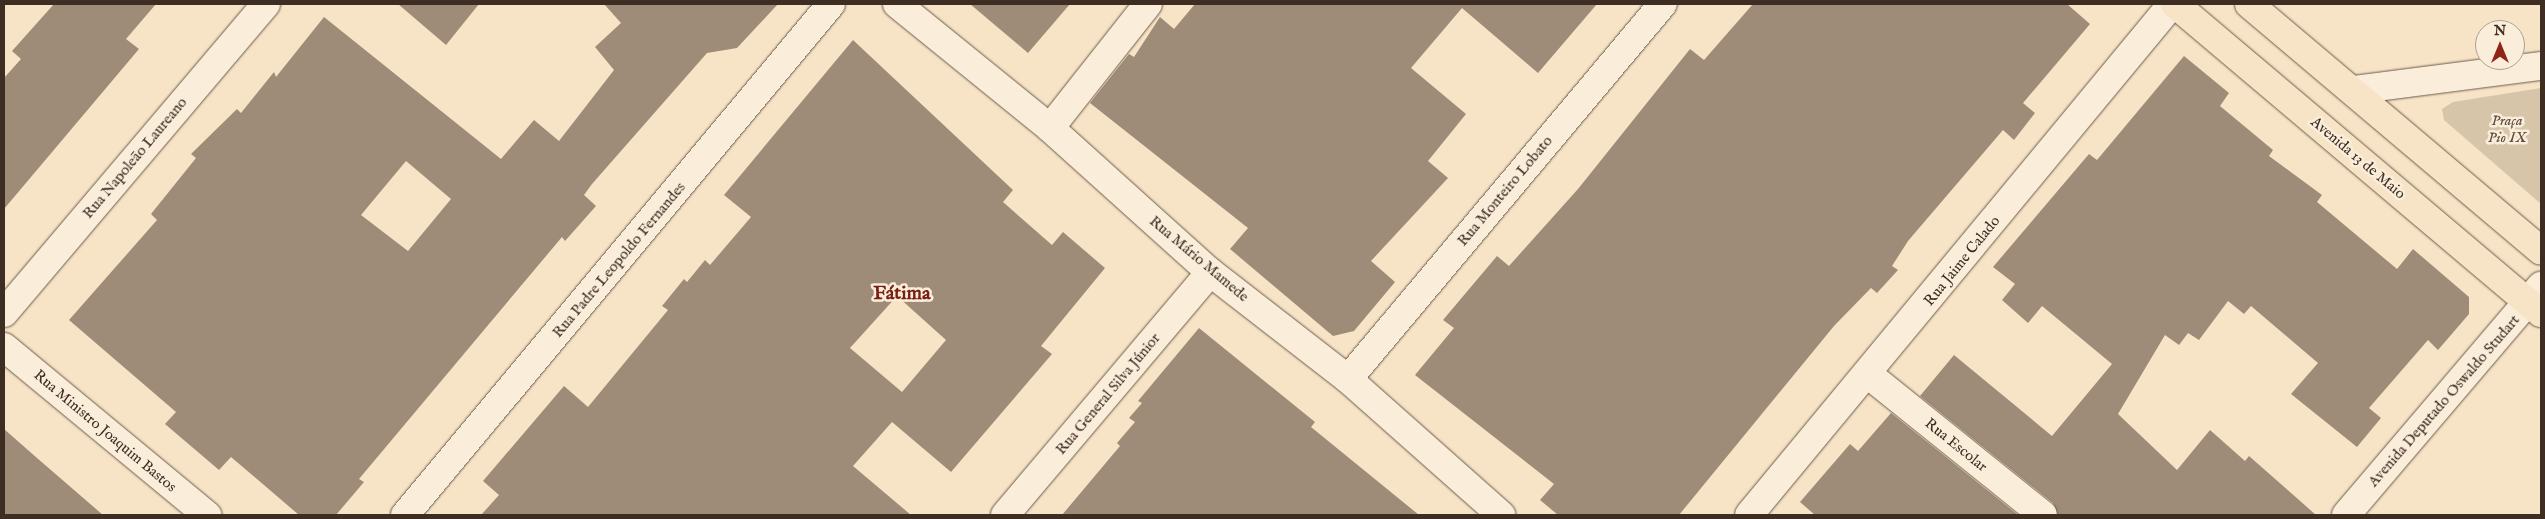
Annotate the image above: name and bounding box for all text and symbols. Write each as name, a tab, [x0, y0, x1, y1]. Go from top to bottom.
north arrow	[2475, 20, 2525, 70]
text: N	[2494, 22, 2506, 40]
street label: Rua Napoleão Laureano	[79, 94, 191, 222]
park label: Praça Pio IX	[2488, 111, 2526, 146]
street label: Avenida 13 de Maio	[2307, 113, 2409, 203]
street label: Rua Monteiro Lobato	[1454, 132, 1556, 250]
street label: Rua Padre Leopoldo Fernandes	[549, 179, 689, 341]
street label: Rua Mário Mamede	[1146, 212, 1252, 306]
street label: Rua Jaime Calado	[1920, 212, 2004, 310]
district label: Fátima	[873, 281, 931, 305]
street label: Avenida Deputado Oswaldo Studart	[2364, 311, 2524, 491]
street label: Rua General Silva Júnior	[1052, 330, 1164, 458]
street label: Rua Ministro Joaquim Bastos	[30, 366, 180, 496]
street label: Rua Escolar	[1921, 414, 1991, 476]

